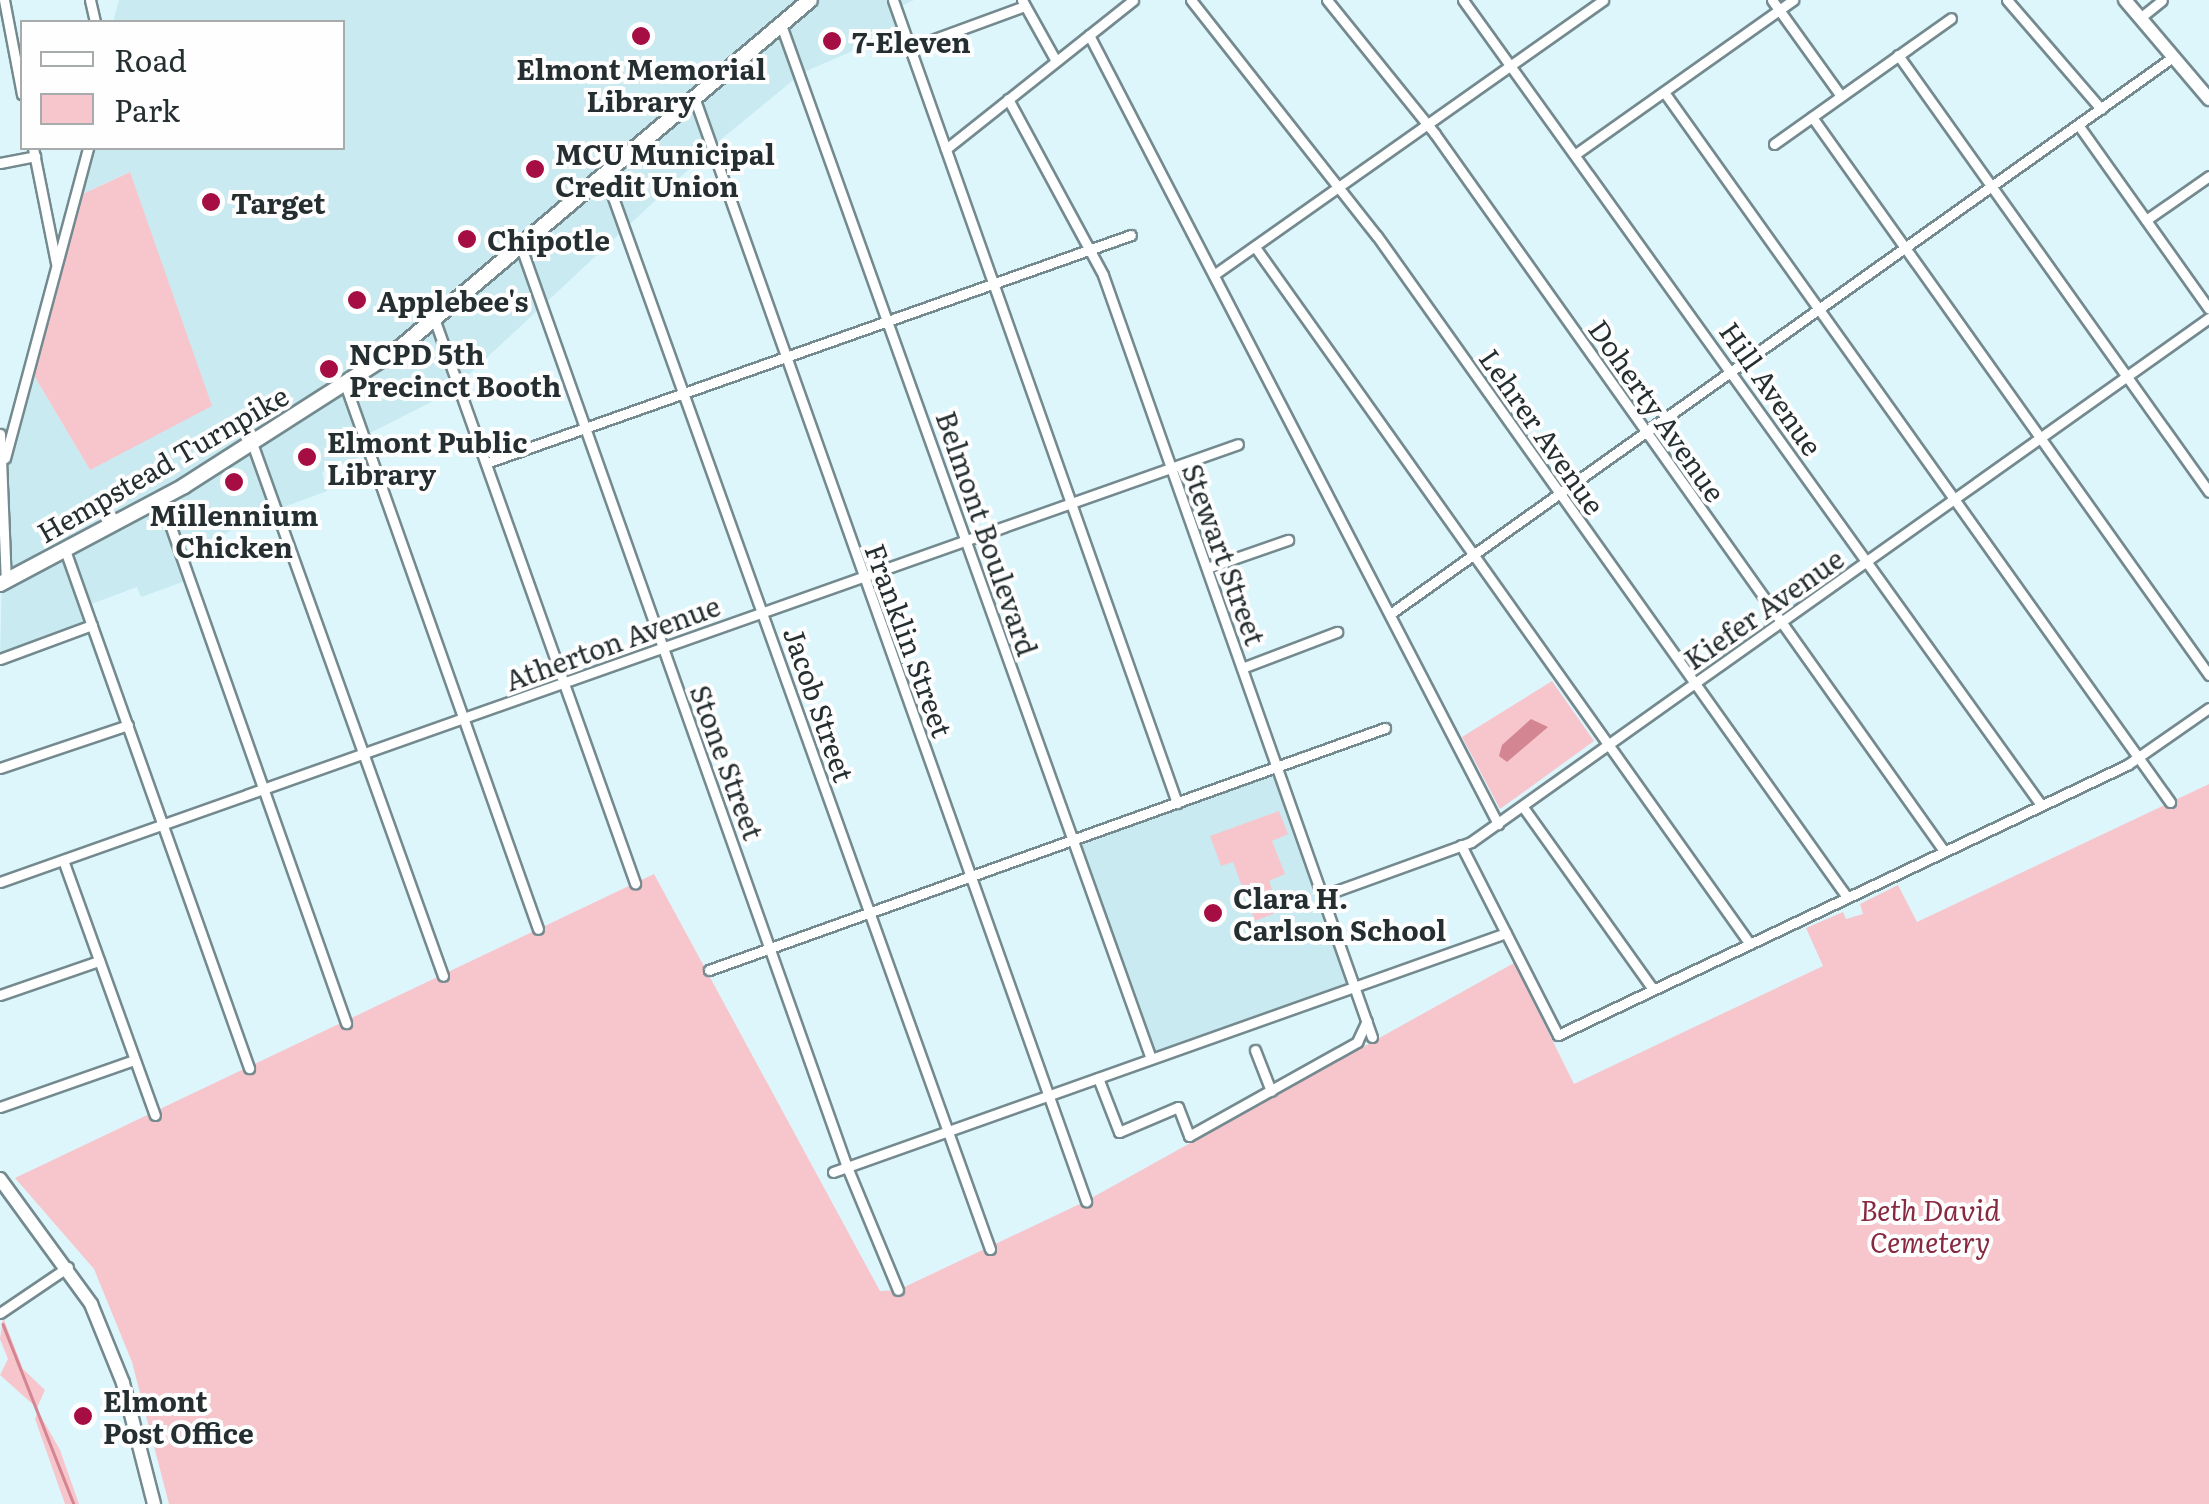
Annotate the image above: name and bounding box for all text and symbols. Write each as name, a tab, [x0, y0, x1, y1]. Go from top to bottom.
legend	[20, 20, 345, 150]
place label: 7-Eleven	[852, 24, 971, 58]
marker: Elmont Memorial Library	[630, 25, 652, 47]
marker: 7-Eleven	[821, 30, 843, 52]
text: Road	[114, 37, 187, 81]
place label: Elmont Memorial Library	[516, 51, 766, 117]
text: Park	[114, 87, 180, 131]
place label: MCU Municipal Credit Union	[555, 136, 775, 202]
marker: MCU Municipal Credit Union	[524, 158, 546, 180]
place label: Target	[231, 185, 325, 219]
marker: Target	[200, 191, 222, 213]
place label: Chipotle	[487, 222, 610, 256]
marker: Chipotle	[456, 228, 478, 250]
place label: Applebee's	[377, 283, 529, 317]
marker: Applebee's	[346, 289, 368, 311]
street label: Doherty Avenue	[1583, 313, 1733, 507]
street label: Hill Avenue	[1714, 315, 1830, 461]
place label: NCPD 5th Precinct Booth	[349, 336, 561, 402]
street label: Lehrer Avenue	[1473, 342, 1613, 520]
marker: NCPD 5th Precinct Booth	[318, 358, 340, 380]
street label: Hempstead Turnpike	[31, 377, 293, 549]
street label: Belmont Boulevard	[930, 406, 1046, 660]
place label: Elmont Public Library	[327, 424, 527, 490]
marker: Elmont Public Library	[296, 446, 318, 468]
street label: Stewart Street	[1177, 459, 1273, 649]
marker: Millennium Chicken	[223, 471, 245, 493]
place label: Millennium Chicken	[150, 497, 318, 563]
street label: Franklin Street	[859, 539, 961, 741]
street label: Kiefer Avenue	[1677, 541, 1849, 675]
street label: Atherton Avenue	[500, 588, 724, 696]
street label: Jacob Street	[778, 622, 862, 786]
street label: Stone Street	[684, 680, 772, 844]
place label: Clara H. Carlson School	[1233, 880, 1446, 946]
marker: Clara H. Carlson School	[1202, 902, 1224, 924]
park label: Beth David Cemetery	[1860, 1192, 2000, 1258]
place label: Elmont Post Office	[103, 1383, 254, 1449]
marker: Elmont Post Office	[72, 1405, 94, 1427]

